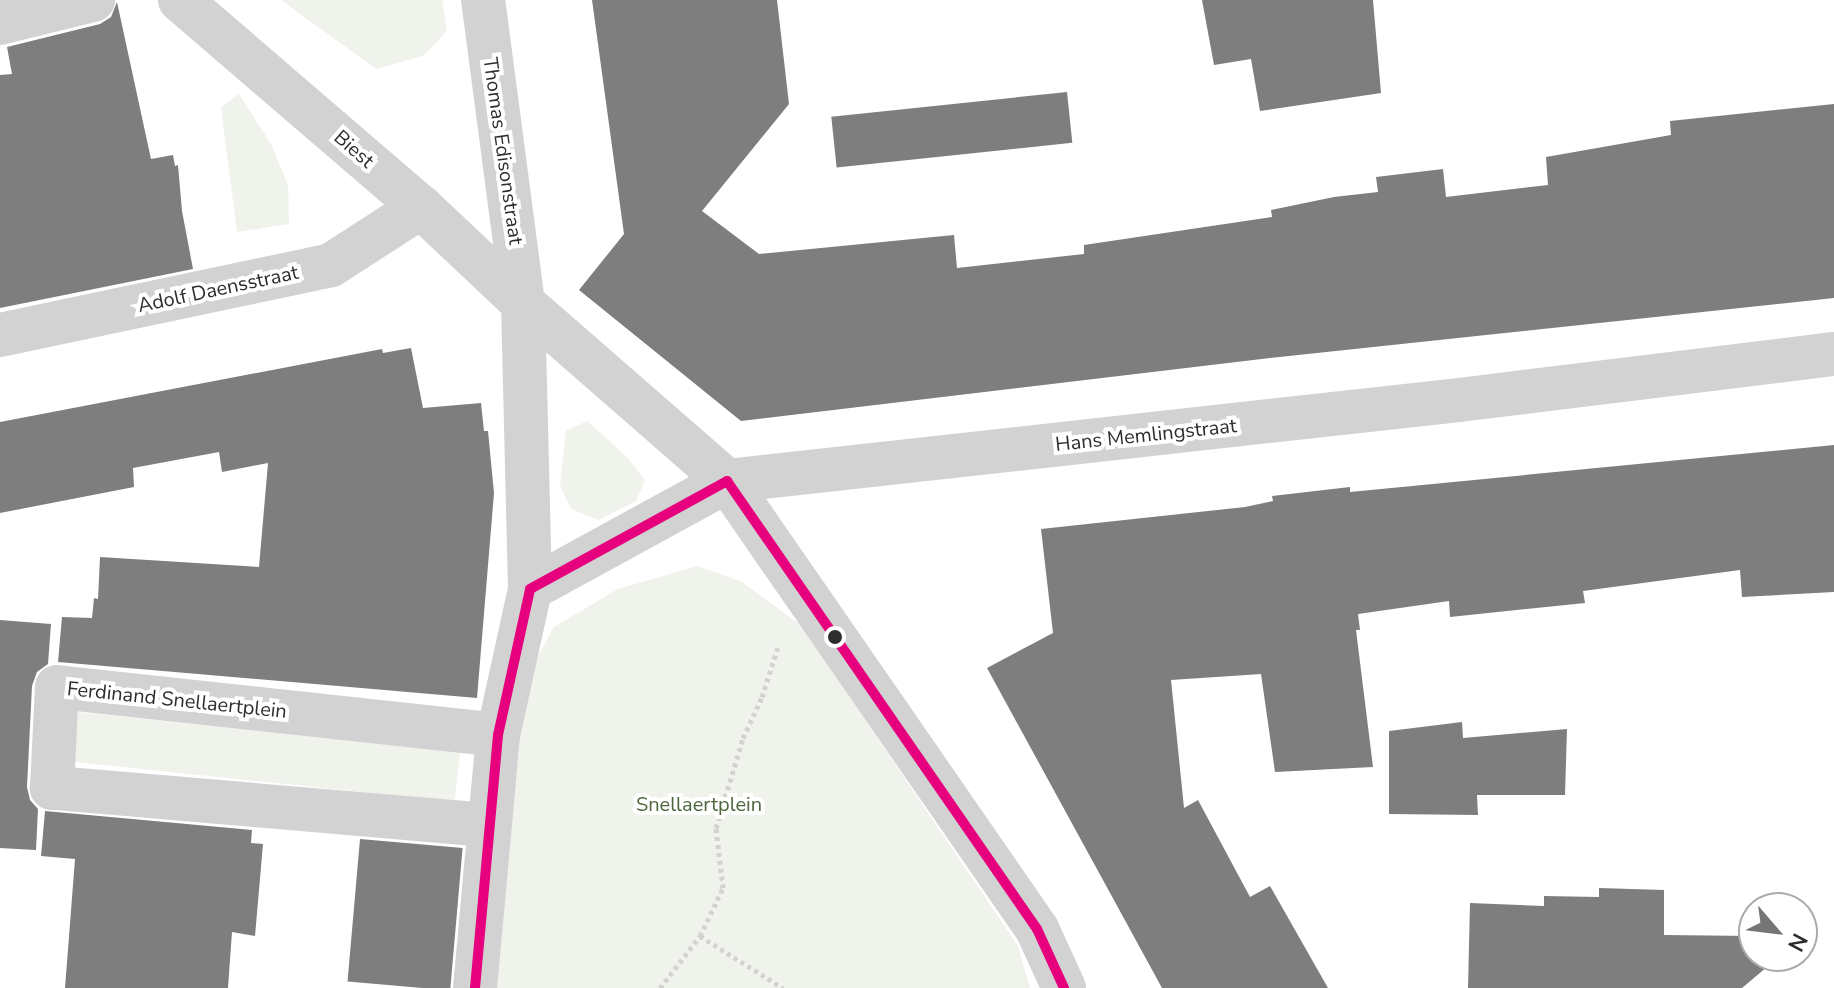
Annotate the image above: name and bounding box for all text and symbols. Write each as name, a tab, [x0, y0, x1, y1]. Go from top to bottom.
street label: Thomas Edisonstraat	[478, 56, 528, 246]
street label: Biest	[329, 125, 379, 173]
street label: Adolf Daensstraat	[135, 260, 301, 318]
street label: Hans Memlingstraat	[1054, 414, 1238, 456]
unlabelled marker	[827, 629, 843, 645]
street label: Ferdinand Snellaertplein	[66, 677, 288, 723]
park label: Snellaertplein	[636, 792, 762, 816]
north arrow	[1738, 892, 1818, 972]
text: N	[1780, 928, 1815, 957]

